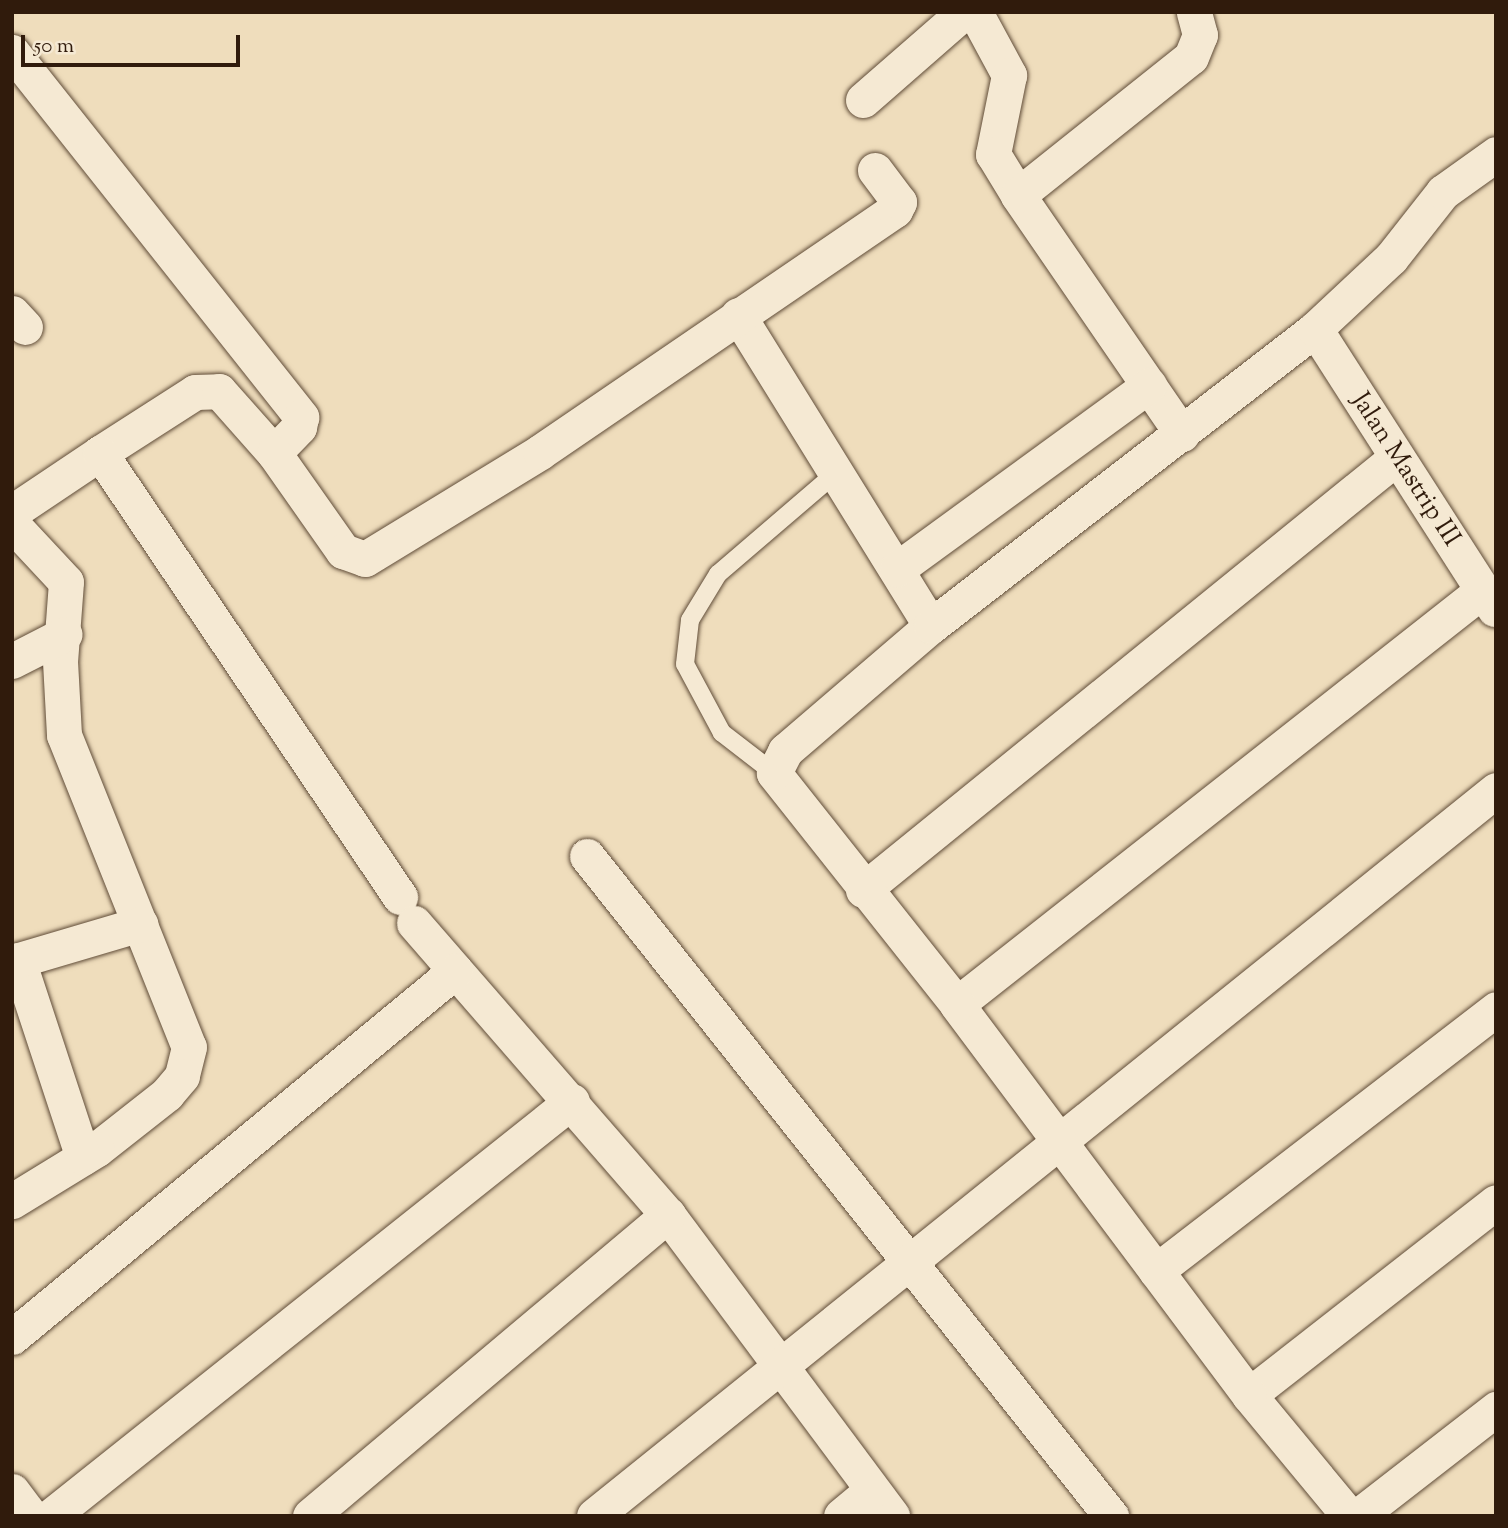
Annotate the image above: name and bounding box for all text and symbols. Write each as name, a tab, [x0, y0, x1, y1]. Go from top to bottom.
scale bar	[24, 21, 243, 65]
text: 50 m	[34, 32, 74, 62]
street label: Jalan Mastrip III	[1344, 387, 1466, 553]

